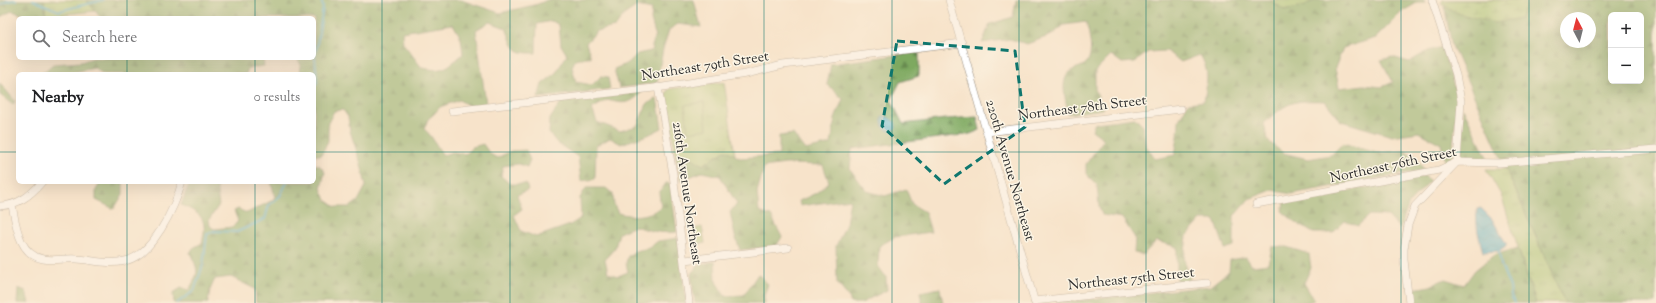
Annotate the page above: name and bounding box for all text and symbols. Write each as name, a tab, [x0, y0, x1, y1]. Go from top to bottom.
north arrow	[1560, 12, 1596, 48]
map controls	[1608, 12, 1644, 84]
button: +	[1608, 12, 1644, 48]
search box	[16, 16, 316, 60]
icon: search	[30, 27, 52, 49]
text: Search here	[62, 28, 137, 49]
street label: Northeast 79th Street	[640, 47, 771, 87]
button: −	[1608, 48, 1644, 84]
text: Nearby	[32, 86, 84, 110]
text: 0 results	[254, 89, 300, 107]
street label: Northeast 78th Street	[1017, 91, 1148, 127]
street label: 220th Avenue Northeast	[979, 98, 1039, 244]
street label: 216th Avenue Northeast	[666, 121, 706, 266]
street label: Northeast 76th Street	[1328, 143, 1459, 189]
street label: Northeast 75th Street	[1067, 263, 1196, 297]

